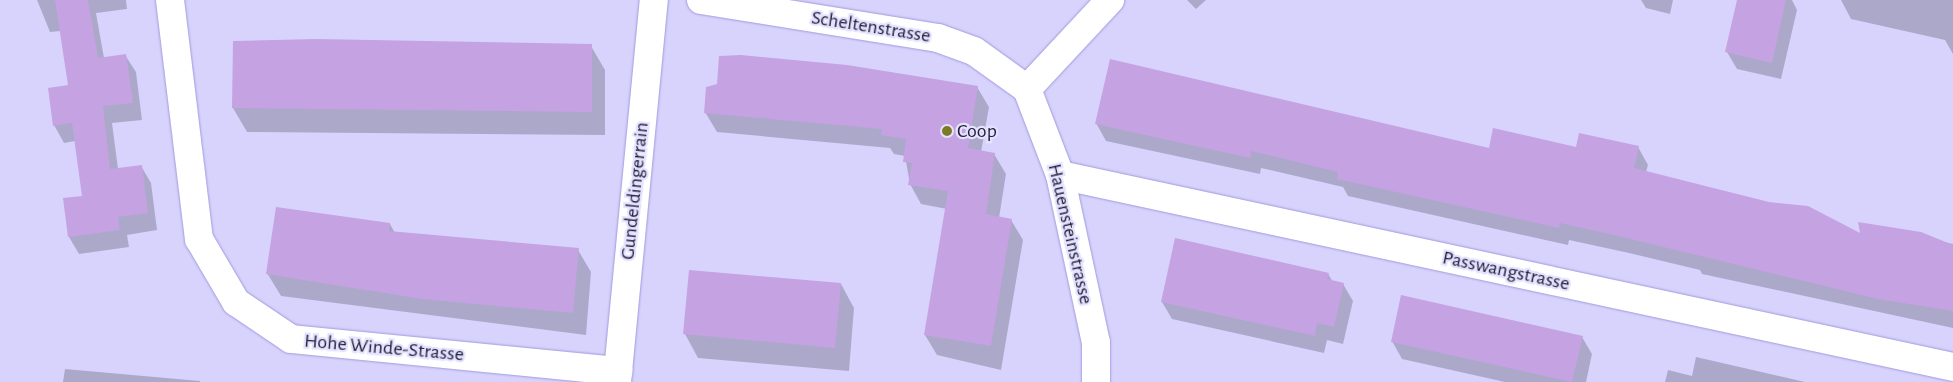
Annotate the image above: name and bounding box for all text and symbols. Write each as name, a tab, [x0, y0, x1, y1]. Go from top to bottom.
street label: Scheltenstrasse	[810, 6, 932, 48]
place label: Coop	[957, 119, 997, 143]
street label: Gundeldingerrain	[616, 121, 654, 261]
marker: Coop	[941, 125, 953, 137]
street label: Hauensteinstrasse	[1042, 161, 1098, 307]
street label: Passwangstrasse	[1440, 246, 1572, 296]
street label: Hohe Winde-Strasse	[303, 329, 465, 367]

